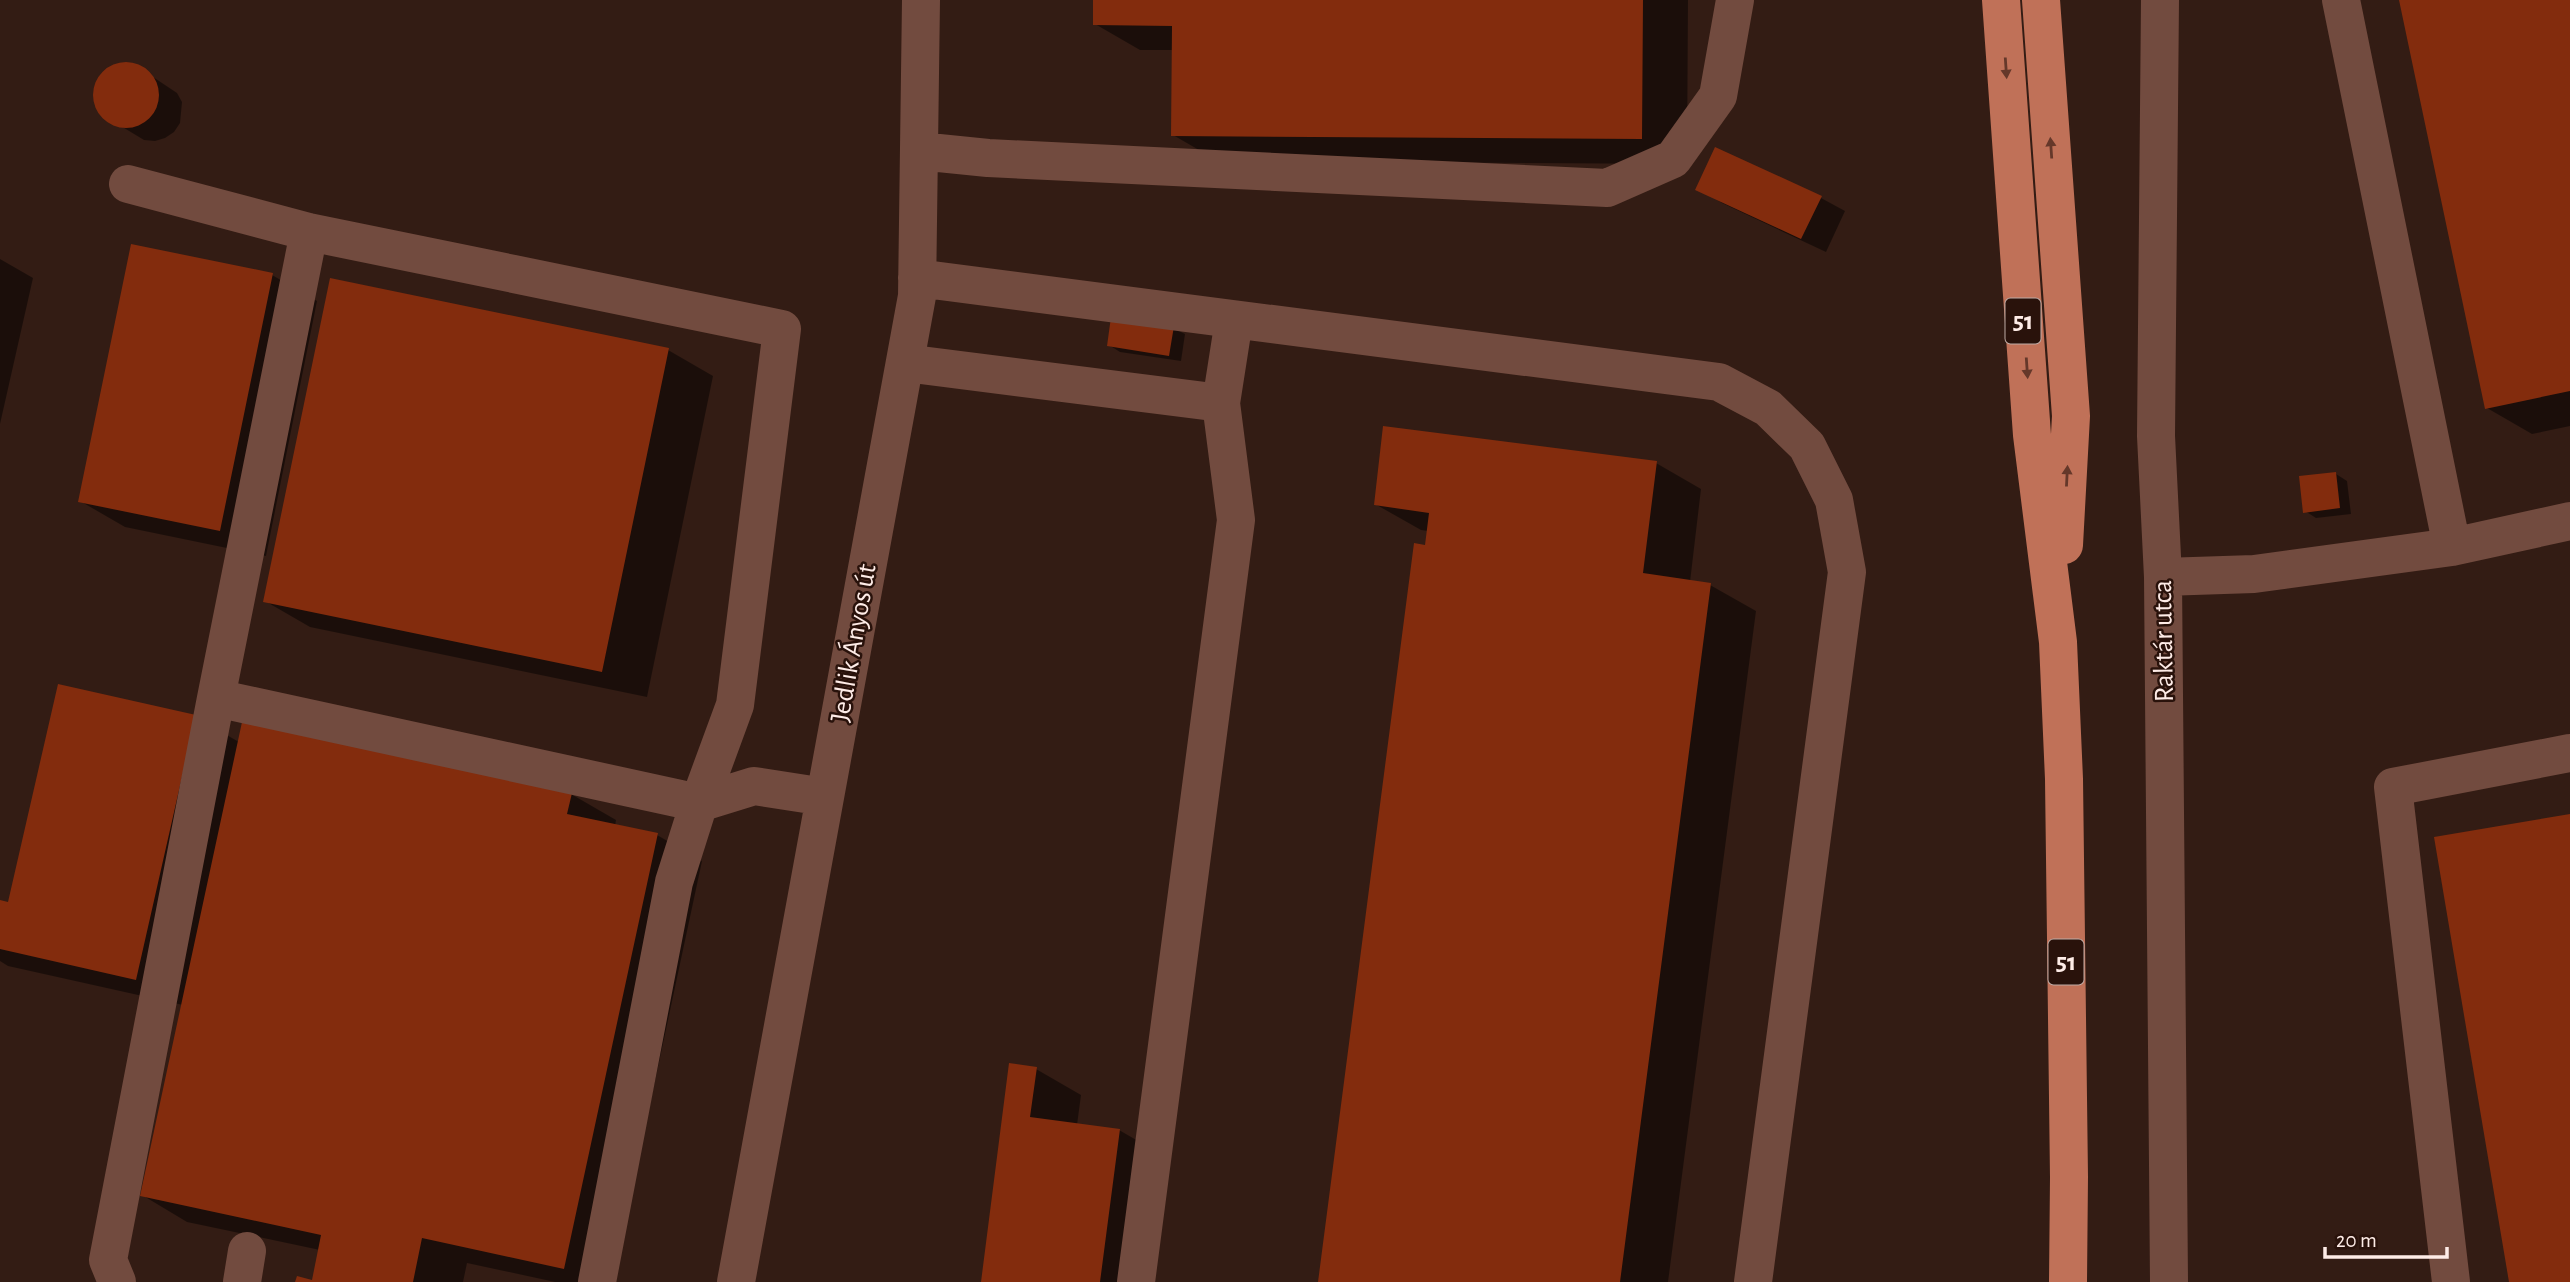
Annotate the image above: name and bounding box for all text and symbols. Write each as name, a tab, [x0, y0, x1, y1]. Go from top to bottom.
one-way arrow	[2000, 57, 2011, 79]
one-way arrow	[2046, 137, 2057, 159]
road number: 51	[2006, 298, 2040, 344]
one-way arrow	[2022, 358, 2033, 380]
one-way arrow	[2062, 464, 2073, 486]
street label: Jedlik Ányos út	[823, 561, 882, 724]
street label: Raktár utca	[2149, 580, 2179, 702]
road number: 51	[2048, 939, 2084, 984]
scale bar	[2325, 1216, 2448, 1260]
text: 20 m	[2336, 1230, 2377, 1251]

